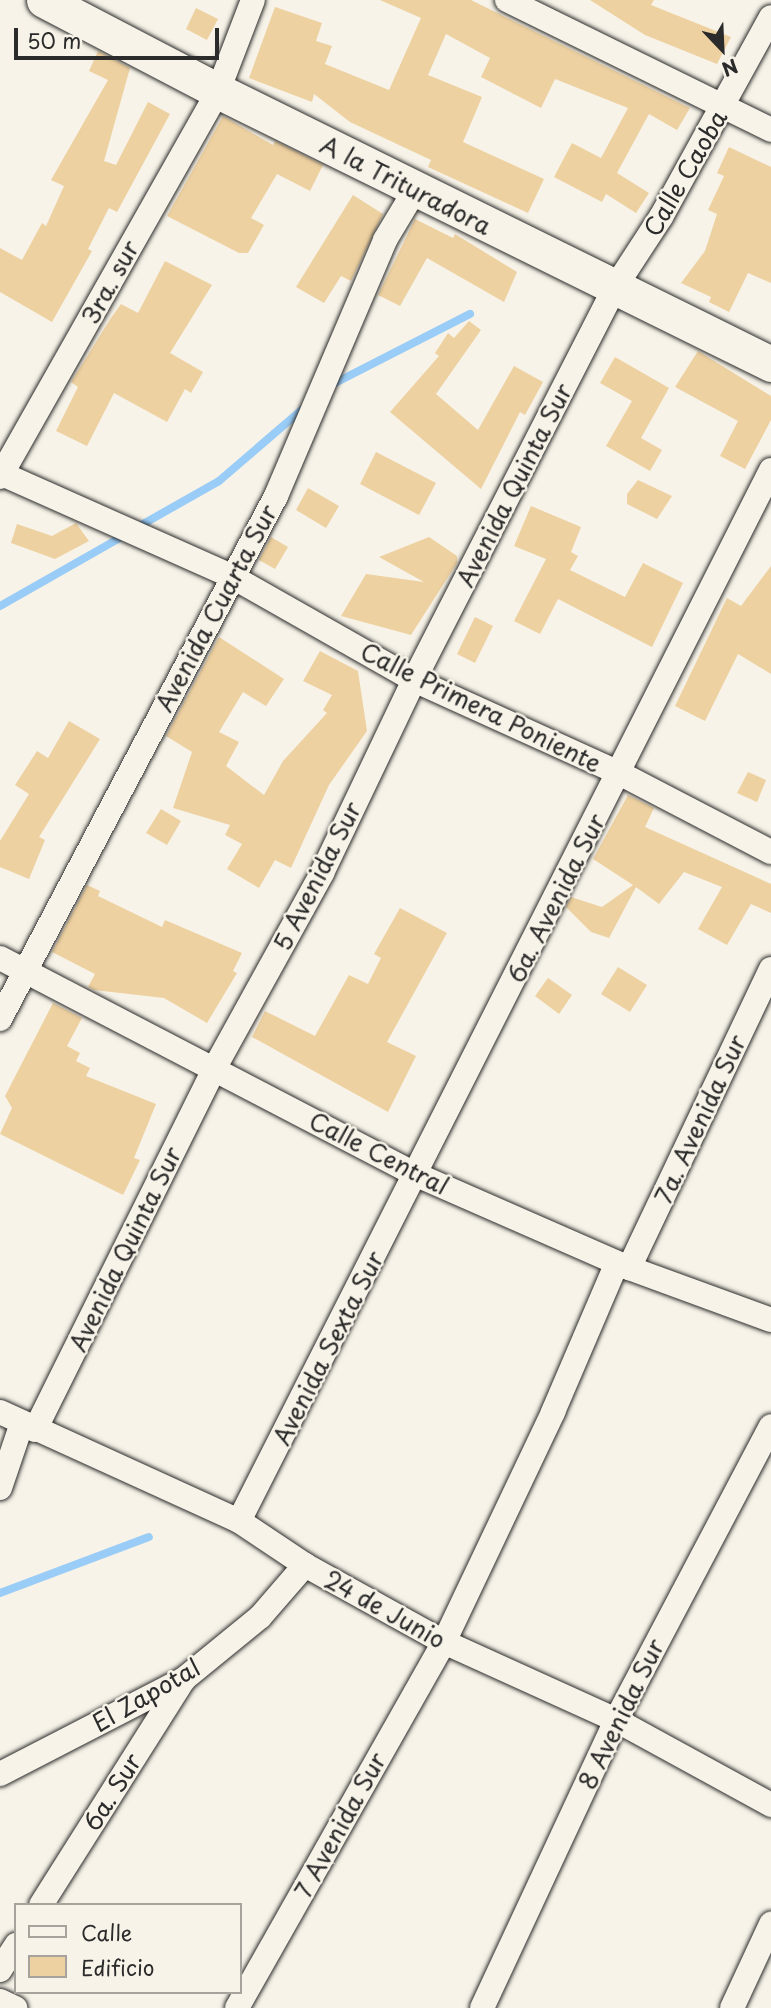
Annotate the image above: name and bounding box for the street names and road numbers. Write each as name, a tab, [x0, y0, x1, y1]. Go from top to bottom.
street label: Calle Caoba	[637, 104, 733, 242]
street label: A la Trituradora	[316, 130, 496, 240]
street label: 3ra. sur	[75, 235, 145, 329]
street label: Avenida Quinta Sur	[450, 378, 578, 592]
street label: Avenida Cuarta Sur	[149, 499, 283, 717]
street label: Calle Primera Poniente	[356, 636, 606, 778]
street label: 5 Avenida Sur	[267, 797, 367, 955]
street label: 6a. Avenida Sur	[501, 809, 611, 987]
street label: 7a. Avenida Sur	[649, 1031, 751, 1207]
street label: Calle Central	[304, 1105, 454, 1201]
street label: Avenida Quinta Sur	[63, 1142, 187, 1356]
street label: Avenida Sexta Sur	[267, 1247, 389, 1449]
street label: 24 de Junio	[318, 1563, 452, 1655]
street label: 8 Avenida Sur	[573, 1635, 669, 1793]
street label: El Zapotal	[87, 1653, 205, 1737]
street label: 6a. Sur	[77, 1748, 147, 1836]
street label: 7 Avenida Sur	[288, 1748, 392, 1902]

